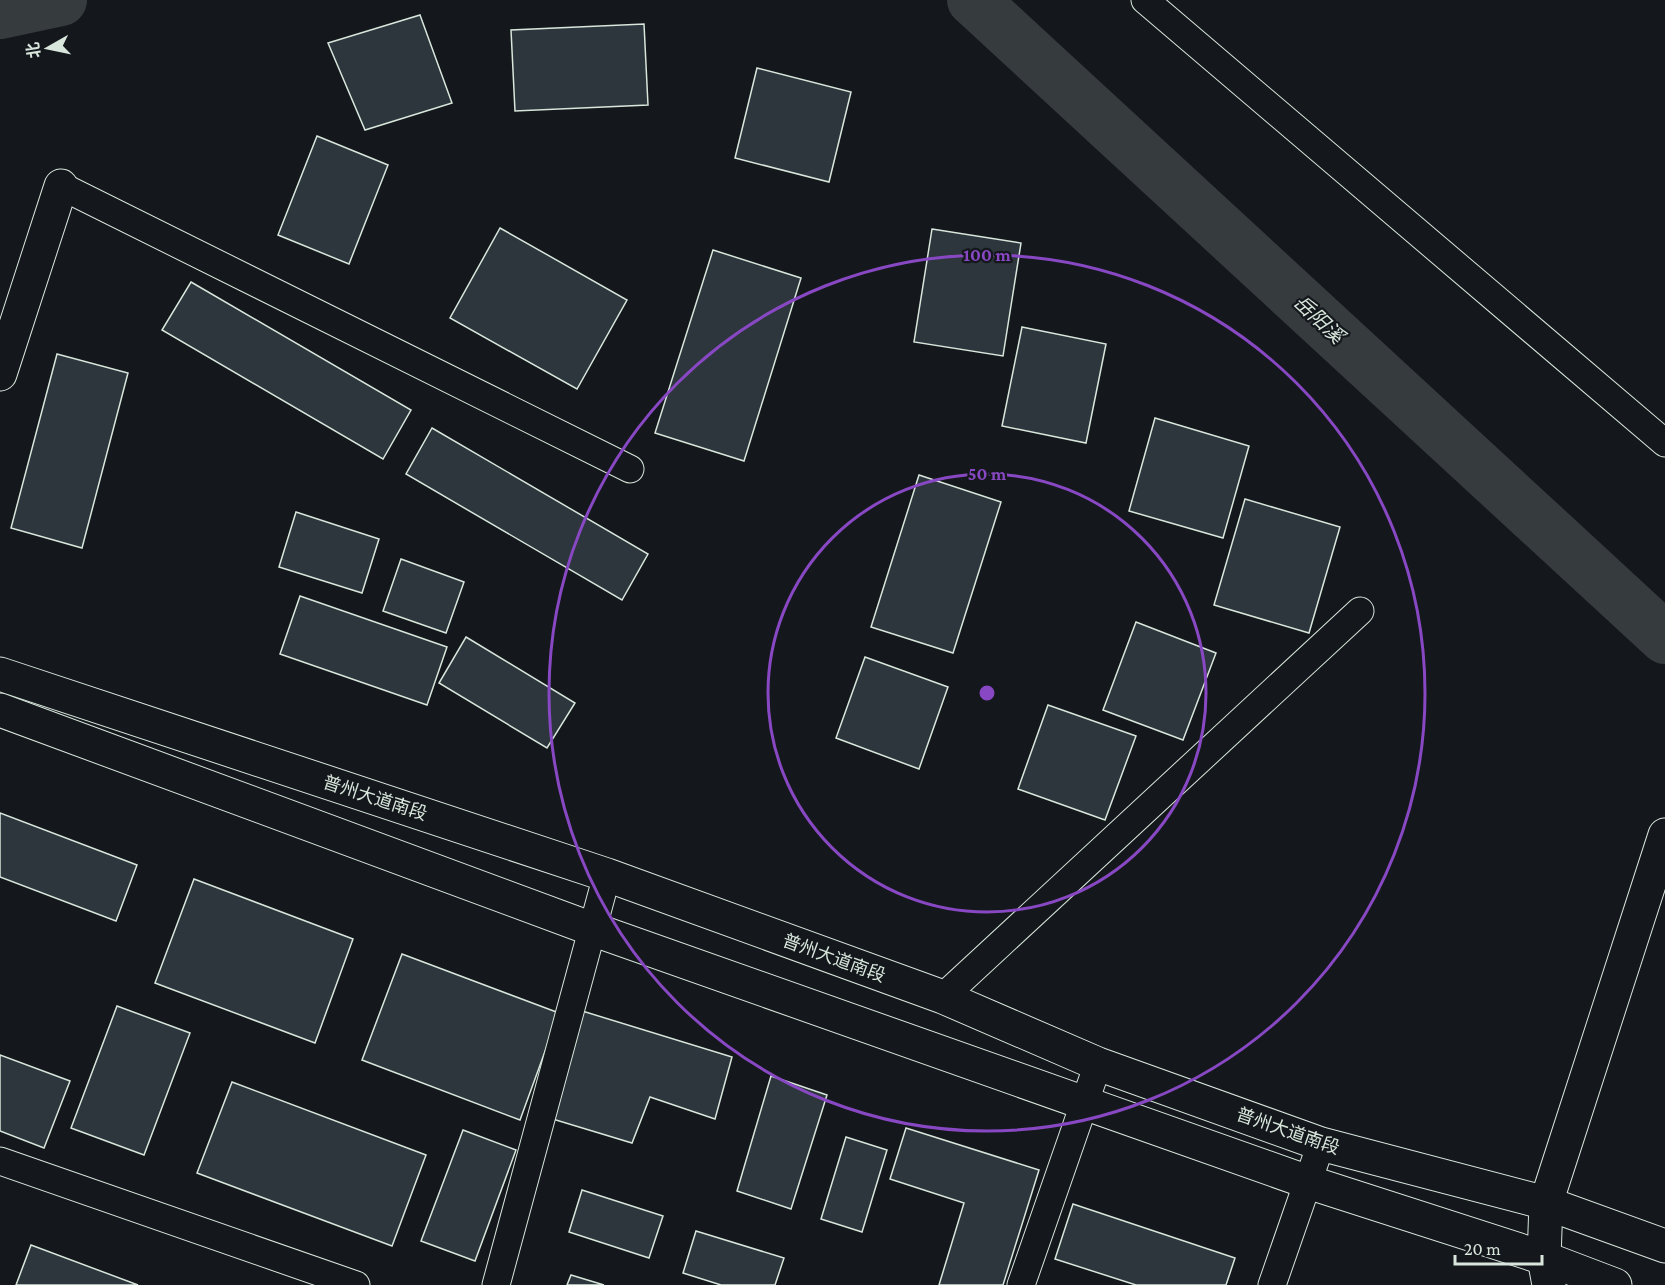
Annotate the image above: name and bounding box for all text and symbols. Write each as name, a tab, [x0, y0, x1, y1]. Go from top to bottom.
north arrow	[18, 18, 78, 78]
text: 北	[24, 41, 43, 60]
text: 100 m	[963, 245, 1011, 265]
water label: 岳阳溪	[1290, 290, 1350, 349]
text: 50 m	[968, 464, 1007, 484]
centre of rings	[977, 683, 997, 703]
street label: 普州大道南段	[321, 772, 429, 824]
street label: 普州大道南段	[780, 930, 888, 986]
street label: 普州大道南段	[1234, 1104, 1342, 1158]
scale bar	[1455, 1228, 1542, 1266]
text: 20 m	[1464, 1239, 1501, 1259]

